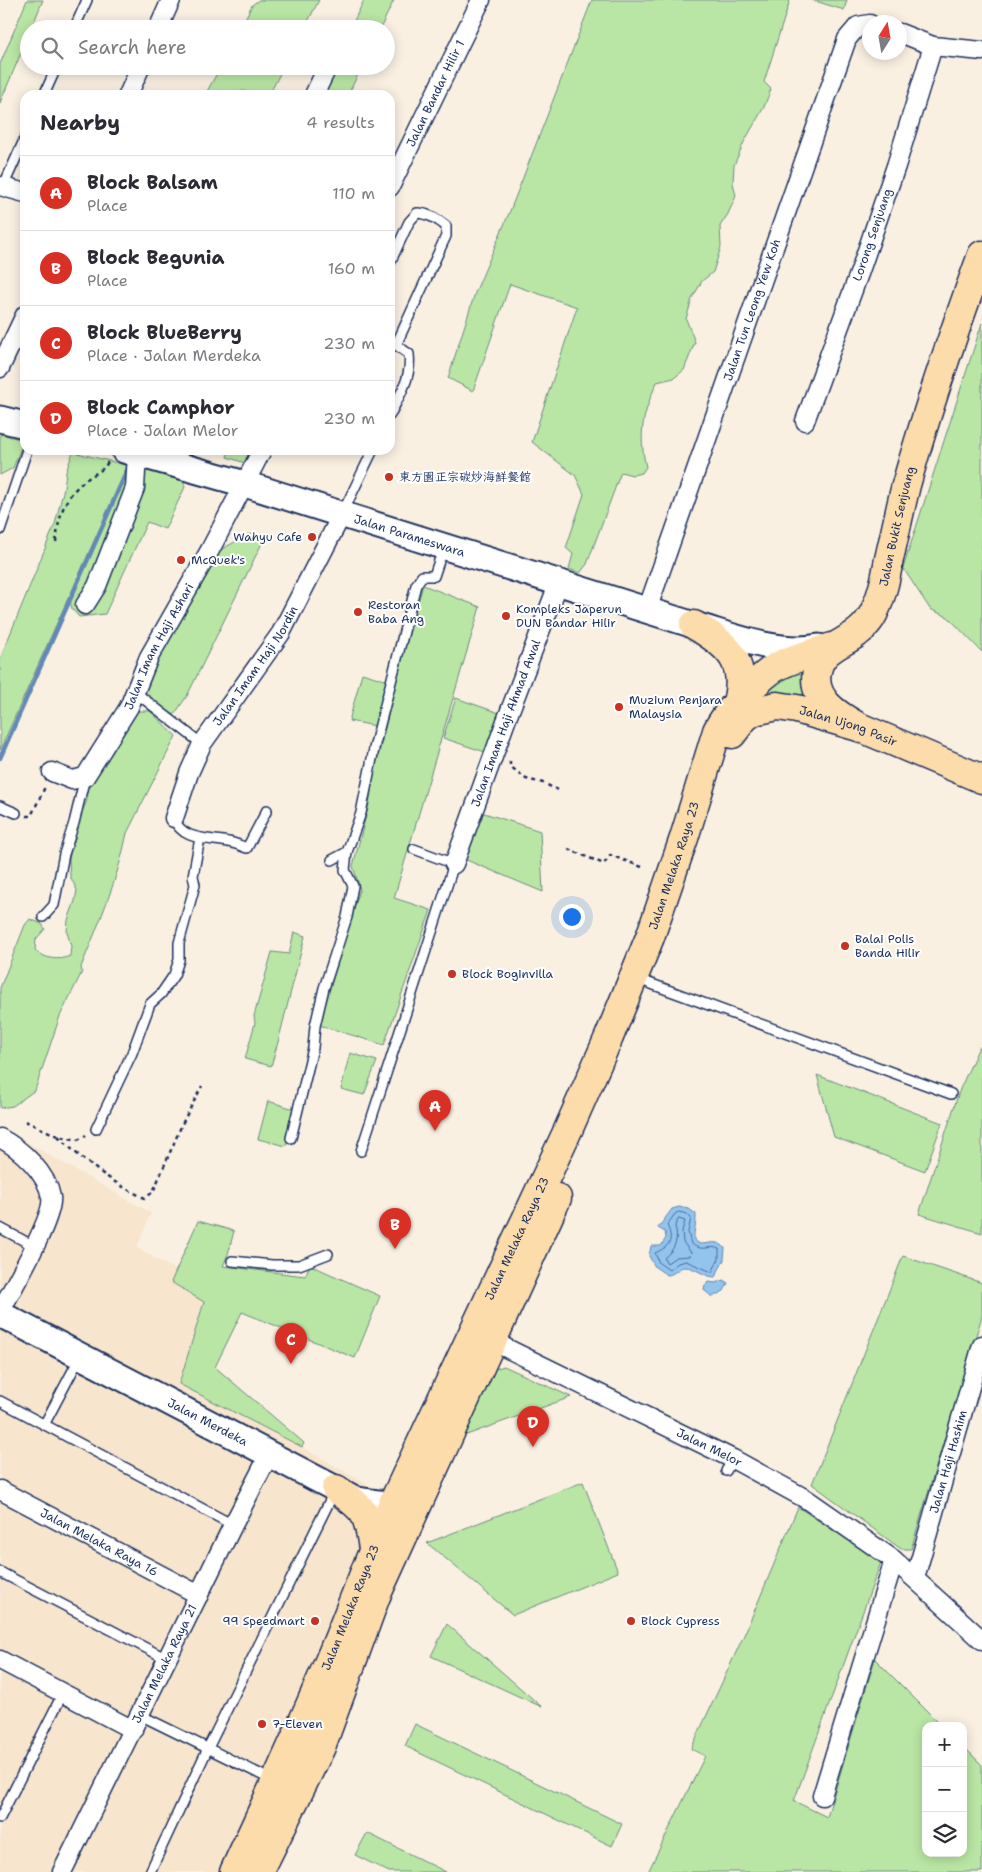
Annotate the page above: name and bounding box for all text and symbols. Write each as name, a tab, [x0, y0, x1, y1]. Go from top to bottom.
north arrow	[862, 15, 907, 60]
search box	[20, 20, 395, 75]
icon: search	[38, 34, 66, 62]
text: Search here	[78, 35, 187, 60]
street label: Jalan Bandar Hilir 1	[403, 37, 468, 150]
text: Nearby	[40, 109, 120, 137]
text: 4 results	[306, 112, 375, 133]
text: Block Balsam	[87, 170, 218, 195]
text: A	[50, 183, 62, 204]
text: 110 m	[332, 183, 375, 204]
street label: Lorong Senjuang	[849, 186, 896, 283]
text: Place	[87, 195, 128, 216]
street label: Jalan Tun Leong Yew Koh	[720, 237, 784, 383]
text: Block Begunia	[87, 245, 225, 270]
text: B	[51, 258, 61, 279]
text: 160 m	[328, 258, 375, 279]
text: Place	[87, 270, 128, 291]
text: Block BlueBerry	[87, 320, 242, 345]
text: C	[51, 333, 61, 354]
text: 230 m	[323, 333, 375, 354]
text: Place · Jalan Merdeka	[87, 345, 261, 366]
text: Block Camphor	[87, 395, 235, 420]
text: D	[50, 408, 62, 429]
text: 230 m	[323, 408, 375, 429]
text: Place · Jalan Melor	[87, 420, 238, 441]
street label: Jalan Bukit Senjuang	[876, 464, 919, 588]
place label: 東方園正宗碳炒海鮮餐館	[399, 469, 531, 485]
marker: 東方園正宗碳炒海鮮餐館	[383, 471, 395, 483]
street label: Jalan Parameswara	[352, 511, 467, 561]
place label: Wahyu Cafe	[233, 529, 302, 545]
marker: Wahyu Cafe	[306, 531, 318, 543]
place label: McQuek's	[191, 552, 245, 568]
marker: McQuek's	[175, 554, 187, 566]
street label: Jalan Imam Haji Ashari	[121, 580, 197, 712]
place label: Restoran Baba Ang	[368, 597, 424, 627]
place label: Kompleks Japerun DUN Bandar Hilir	[516, 601, 622, 631]
street label: Jalan Imam Haji Nordin	[209, 603, 302, 729]
marker: Restoran Baba Ang	[352, 606, 364, 618]
marker: Kompleks Japerun DUN Bandar Hilir	[500, 610, 512, 622]
street label: Jalan Imam Haji Ahmad Awal	[467, 637, 544, 809]
place label: Muzium Penjara Malaysia	[629, 692, 722, 722]
marker: Muzium Penjara Malaysia	[613, 701, 625, 713]
street label: Jalan Ujong Pasir	[797, 702, 900, 750]
street label: Jalan Melaka Raya 23	[645, 800, 703, 932]
your location	[559, 904, 585, 930]
place label: Balai Polis Banda Hilir	[855, 931, 921, 961]
marker: Balai Polis Banda Hilir	[839, 940, 851, 952]
place label: Block Boginvilla	[462, 966, 554, 982]
marker: Block Boginvilla	[446, 968, 458, 980]
pin: A	[419, 1090, 451, 1131]
street label: Jalan Melaka Raya 23	[481, 1174, 553, 1303]
pin: B	[379, 1208, 411, 1249]
pin: C	[275, 1323, 307, 1364]
street label: Jalan Merdeka	[165, 1395, 251, 1450]
pin: D	[517, 1406, 549, 1447]
street label: Jalan Haji Hashim	[926, 1408, 971, 1515]
street label: Jalan Melor	[674, 1425, 745, 1471]
street label: Jalan Melaka Raya 16	[37, 1505, 161, 1580]
street label: Jalan Melaka Raya 23	[318, 1542, 383, 1673]
street label: Jalan Melaka Raya 21	[128, 1602, 201, 1726]
place label: 99 Speedmart	[222, 1613, 305, 1629]
place label: Block Cypress	[641, 1613, 720, 1629]
marker: 99 Speedmart	[309, 1615, 321, 1627]
marker: Block Cypress	[625, 1615, 637, 1627]
place label: 7-Eleven	[272, 1716, 323, 1732]
marker: 7-Eleven	[256, 1718, 268, 1730]
map controls	[922, 1722, 967, 1857]
button: +	[922, 1722, 967, 1767]
button: −	[922, 1767, 967, 1812]
button: layers	[922, 1812, 967, 1857]

